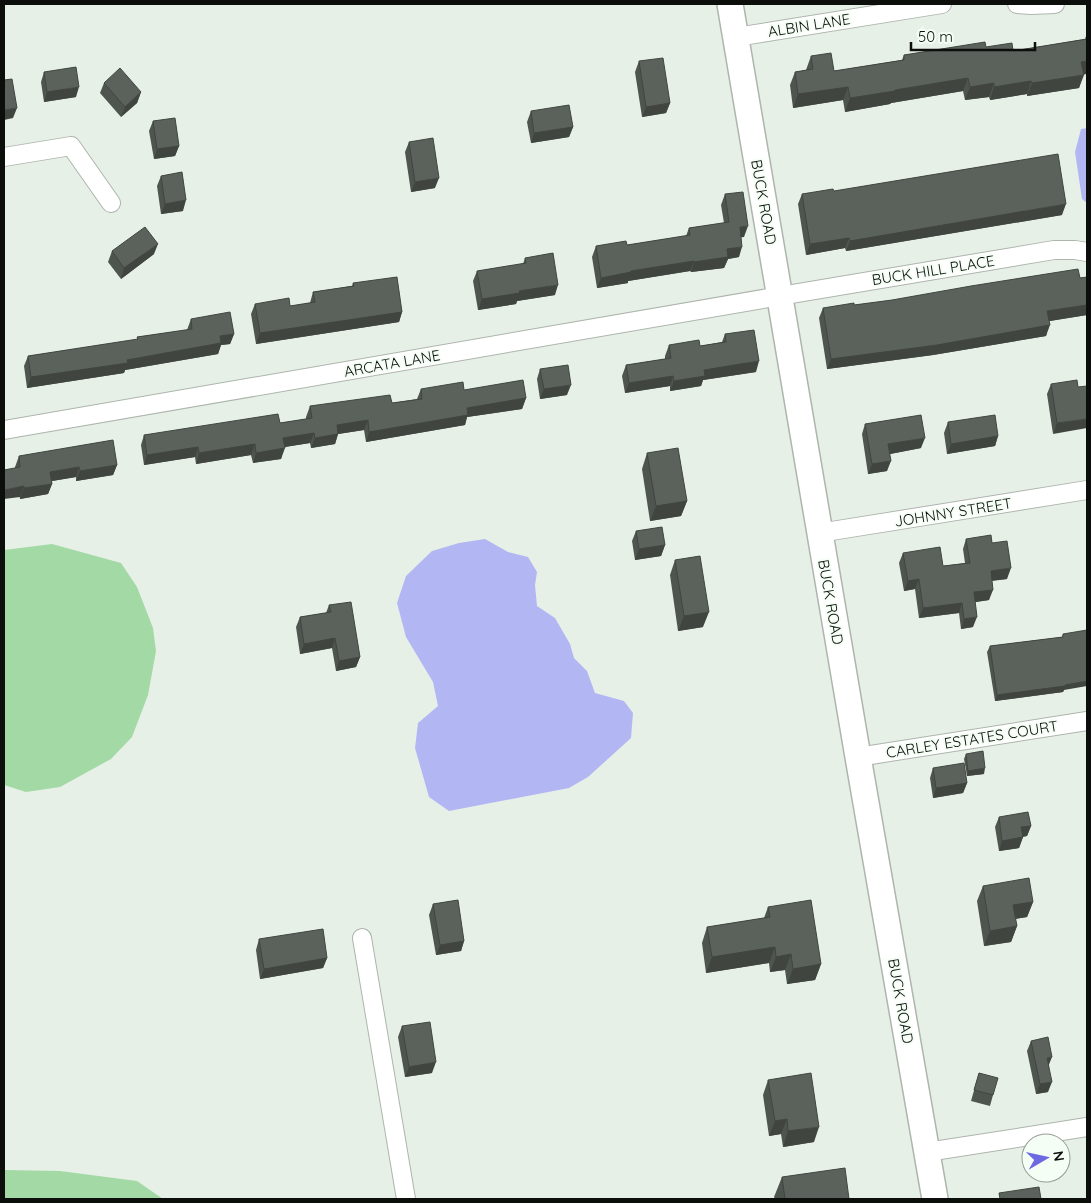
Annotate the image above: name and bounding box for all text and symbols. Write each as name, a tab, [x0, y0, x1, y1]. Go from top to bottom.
street label: ALBIN LANE	[766, 9, 852, 41]
scale bar	[911, 20, 1035, 52]
text: 50 m	[918, 27, 953, 46]
street label: BUCK ROAD	[747, 158, 781, 246]
street label: BUCK HILL PLACE	[870, 251, 996, 289]
street label: ARCATA LANE	[342, 345, 442, 381]
street label: JOHNNY STREET	[893, 493, 1013, 531]
street label: BUCK ROAD	[814, 558, 848, 646]
street label: CARLEY ESTATES COURT	[885, 716, 1059, 762]
street label: BUCK ROAD	[884, 957, 918, 1045]
north arrow	[1021, 1133, 1071, 1183]
text: N	[1049, 1149, 1069, 1162]

